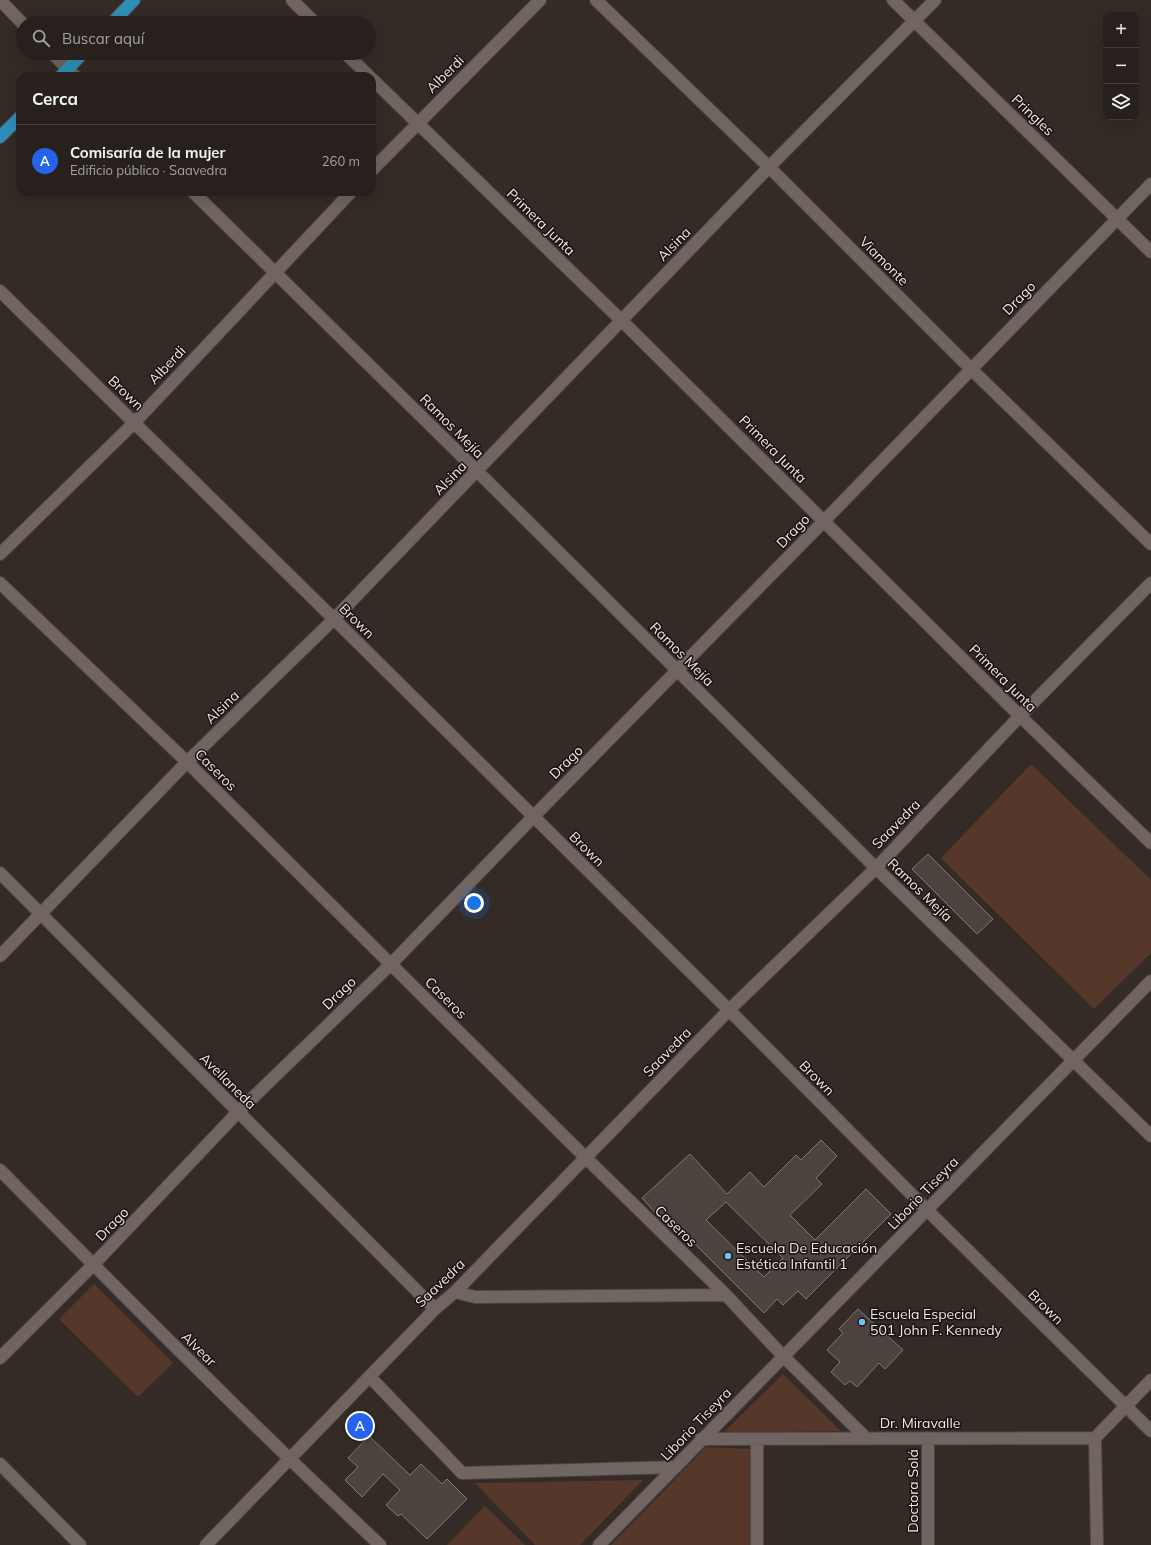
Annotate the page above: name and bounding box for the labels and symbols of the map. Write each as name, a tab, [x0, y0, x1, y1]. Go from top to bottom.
street label: Alberdi	[422, 51, 468, 97]
street label: Pringles	[1008, 90, 1058, 140]
street label: Primera Junta	[503, 185, 579, 259]
street label: Alsina	[653, 223, 695, 265]
street label: Viamonte	[856, 233, 912, 289]
street label: Drago	[999, 277, 1039, 319]
street label: Alberdi	[145, 342, 189, 388]
street label: Brown	[104, 372, 148, 414]
street label: Ramos Mejía	[416, 390, 488, 462]
street label: Primera Junta	[735, 411, 811, 487]
street label: Alsina	[429, 457, 471, 499]
street label: Drago	[773, 510, 813, 552]
street label: Brown	[336, 600, 378, 642]
street label: Ramos Mejía	[646, 618, 718, 690]
street label: Primera Junta	[965, 640, 1041, 716]
street label: Alsina	[201, 686, 243, 728]
street label: Drago	[545, 741, 587, 783]
street label: Caseros	[191, 745, 241, 795]
street label: Saavedra	[868, 795, 924, 853]
street label: Brown	[566, 828, 608, 870]
street label: Ramos Mejía	[884, 854, 956, 926]
your location	[464, 893, 484, 913]
street label: Drago	[318, 973, 360, 1013]
street label: Caseros	[421, 973, 471, 1023]
street label: Saavedra	[639, 1023, 695, 1081]
street label: Avellaneda	[196, 1049, 260, 1113]
street label: Brown	[796, 1057, 838, 1099]
street label: Liborio Tiseyra	[884, 1153, 962, 1233]
street label: Caseros	[651, 1201, 701, 1251]
street label: Drago	[92, 1203, 132, 1245]
place label: Escuela De Educación Estética Infantil 1	[736, 1239, 877, 1273]
marker: Escuela De Educación Estética Infantil 1	[723, 1251, 733, 1261]
street label: Saavedra	[411, 1255, 469, 1311]
street label: Brown	[1025, 1286, 1067, 1328]
place label: Escuela Especial 501 John F. Kennedy	[870, 1305, 1003, 1339]
marker: Escuela Especial 501 John F. Kennedy	[857, 1317, 867, 1327]
street label: Alvear	[178, 1328, 221, 1371]
street label: Liborio Tiseyra	[657, 1384, 735, 1464]
pin: A	[347, 1411, 373, 1441]
street label: Dr. Miravalle	[880, 1414, 960, 1432]
street label: Doctora Solá	[904, 1449, 922, 1533]

